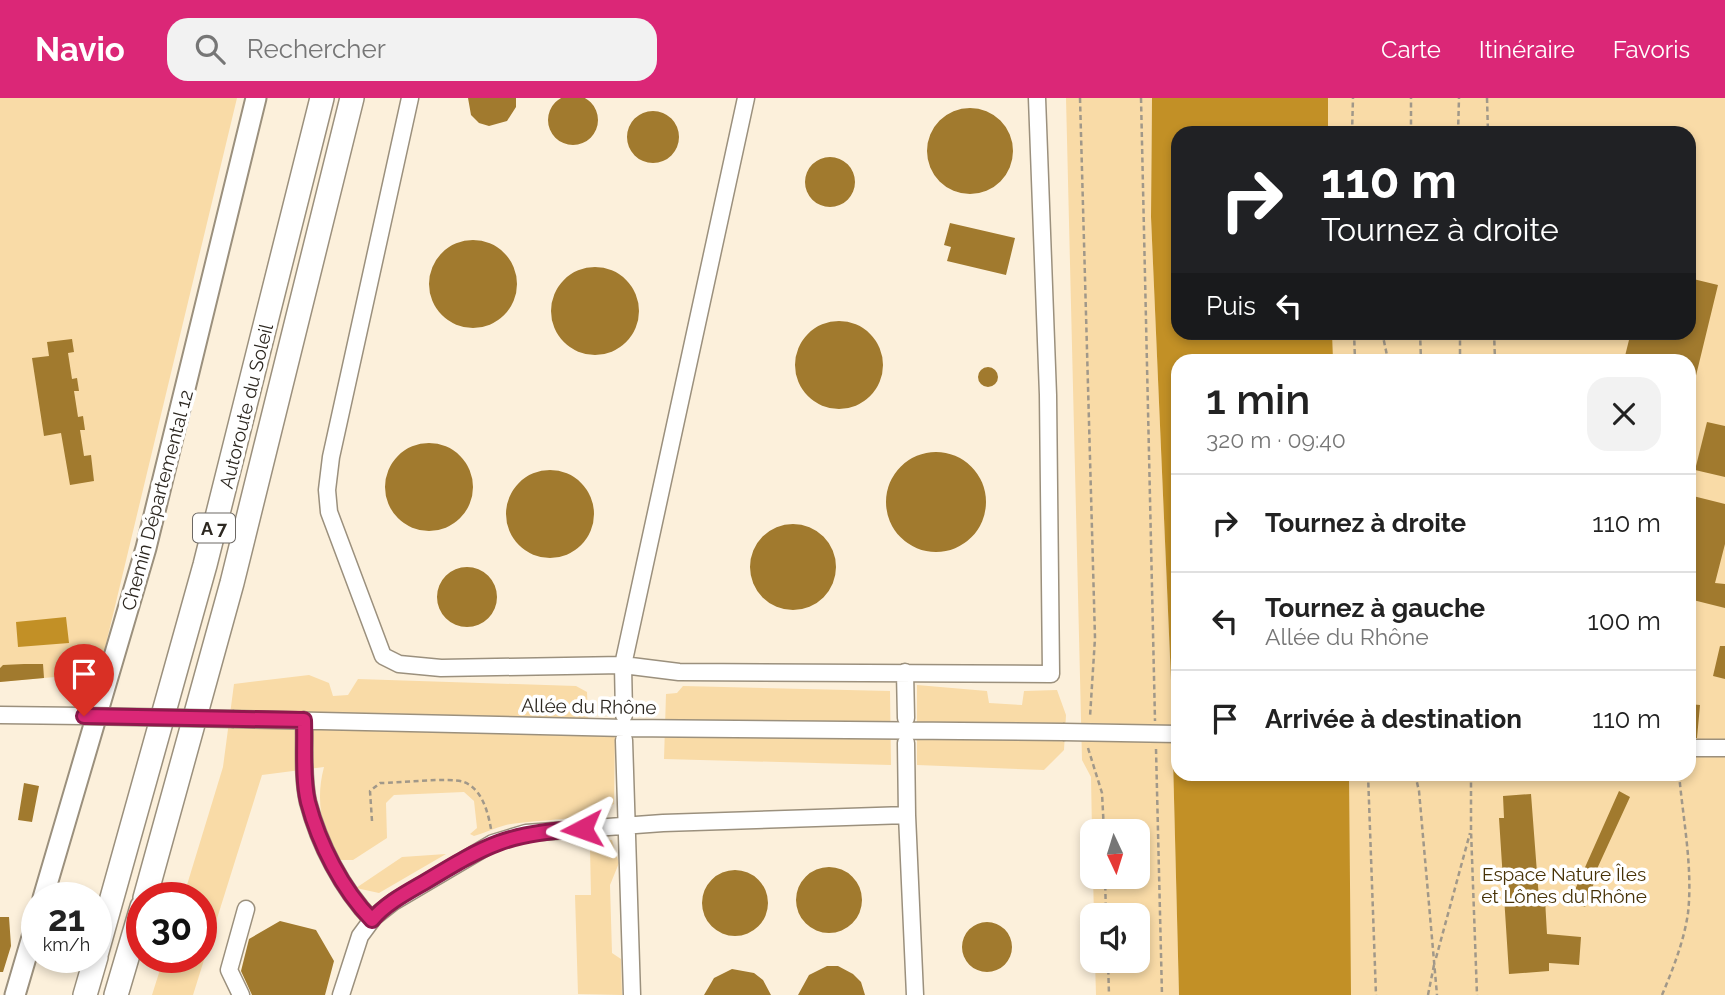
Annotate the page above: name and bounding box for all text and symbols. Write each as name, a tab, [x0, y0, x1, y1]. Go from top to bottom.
search box	[167, 18, 657, 81]
text: Navio	[35, 30, 125, 69]
icon: search	[191, 30, 229, 68]
text: Rechercher	[247, 34, 386, 64]
text: Carte	[1381, 35, 1441, 64]
text: Itinéraire	[1479, 35, 1575, 64]
text: Favoris	[1613, 35, 1690, 64]
text: 110 m	[1321, 152, 1457, 209]
icon: right	[1206, 154, 1297, 245]
text: Tournez à droite	[1321, 211, 1559, 248]
icon: left	[1270, 287, 1308, 325]
text: Puis	[1206, 291, 1256, 321]
street label: Autoroute du Soleil	[215, 321, 277, 491]
text: 1 min	[1206, 375, 1310, 424]
button: close	[1587, 377, 1661, 451]
street label: Chemin Départemental 12	[117, 387, 197, 613]
text: 320 m · 09:40	[1206, 426, 1346, 453]
icon: right	[1206, 504, 1244, 542]
text: Tournez à droite	[1265, 508, 1466, 538]
text: 110 m	[1592, 508, 1661, 538]
road number: A 7	[193, 514, 235, 542]
text: Tournez à gauche	[1265, 593, 1485, 623]
icon: left	[1206, 602, 1244, 640]
text: 100 m	[1588, 606, 1661, 636]
text: Allée du Rhône	[1265, 623, 1429, 650]
pin	[54, 644, 114, 716]
icon: arrive	[65, 655, 103, 693]
street label: Allée du Rhône	[521, 694, 657, 718]
icon: arrive	[1206, 700, 1244, 738]
text: Arrivée à destination	[1265, 704, 1522, 734]
text: 110 m	[1592, 704, 1661, 734]
position arrow	[545, 792, 619, 866]
north arrow	[1080, 819, 1150, 889]
map controls	[1080, 819, 1150, 973]
park label: Espace Nature Îles et Lônes du Rhône	[1481, 863, 1647, 907]
speed limit sign: 30	[126, 882, 217, 973]
text: 21	[48, 898, 85, 939]
button: sound	[1080, 903, 1150, 973]
text: km/h	[43, 934, 90, 955]

